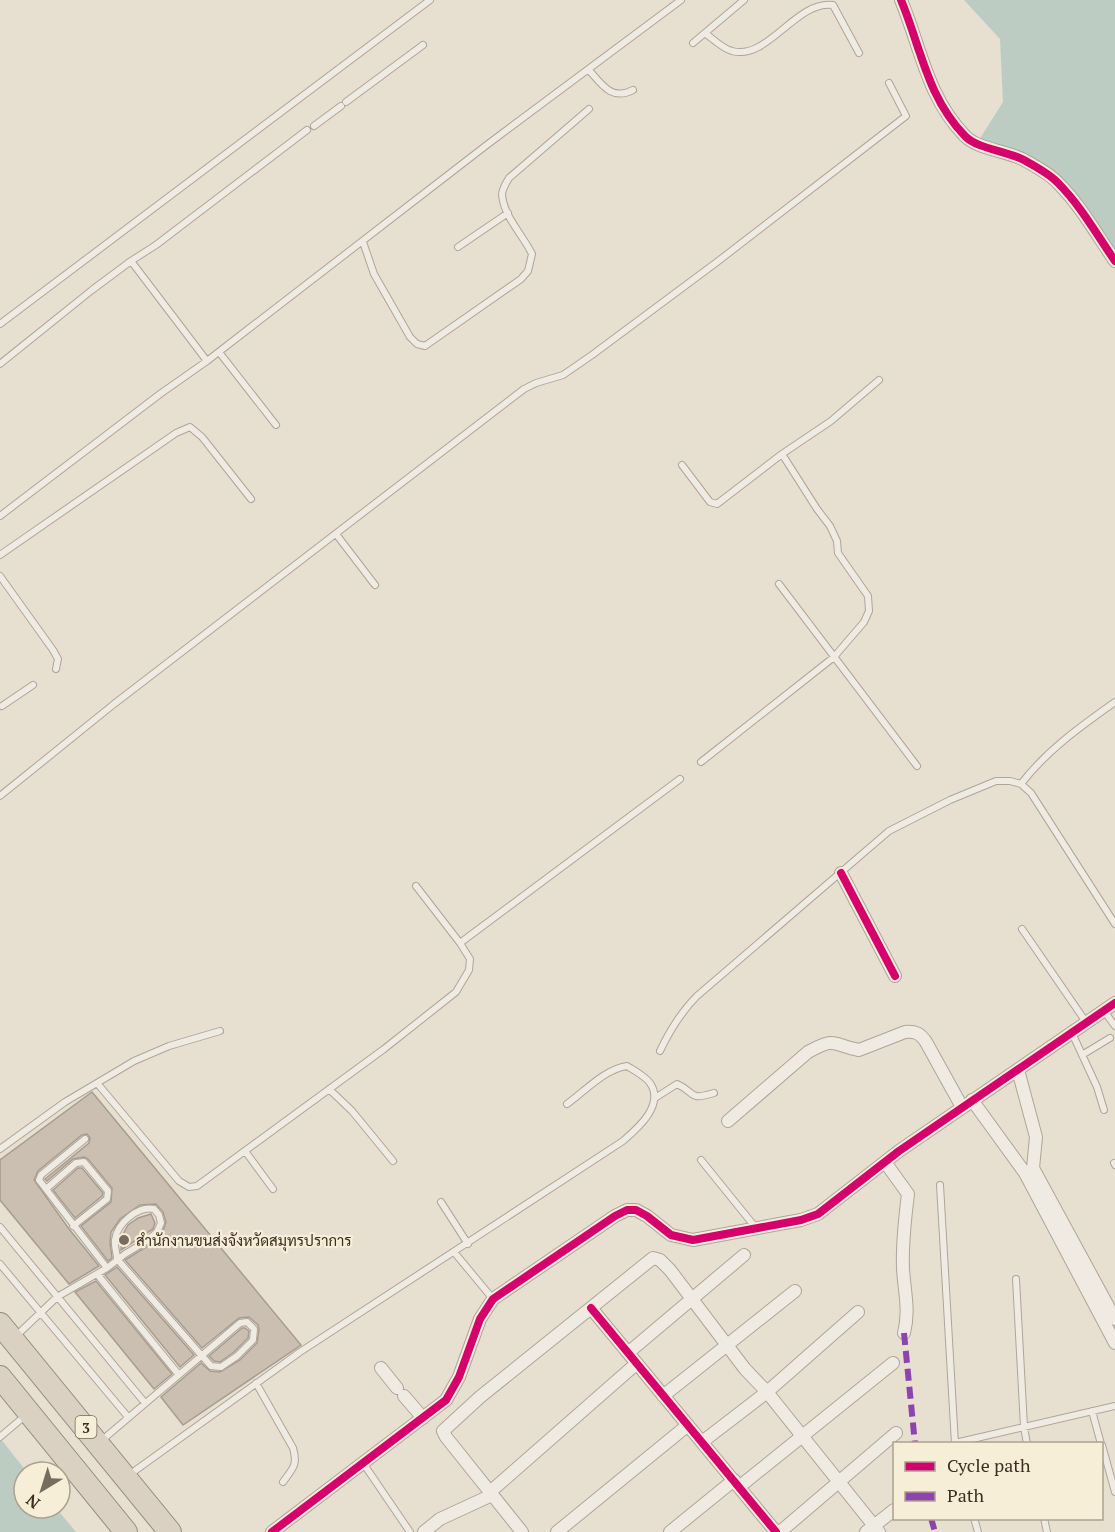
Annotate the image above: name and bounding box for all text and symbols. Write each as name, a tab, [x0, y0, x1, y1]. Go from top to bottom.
place label: สำนักงานขนส่งจังหวัดสมุทรปราการ	[136, 1230, 352, 1252]
marker: สำนักงานขนส่งจังหวัดสมุทรปราการ	[117, 1233, 131, 1247]
road number: 3	[76, 1416, 97, 1438]
legend	[893, 1442, 1103, 1520]
text: Cycle path	[947, 1453, 1031, 1477]
north arrow	[12, 1460, 72, 1520]
text: Path	[947, 1483, 984, 1507]
text: N	[21, 1489, 44, 1514]

